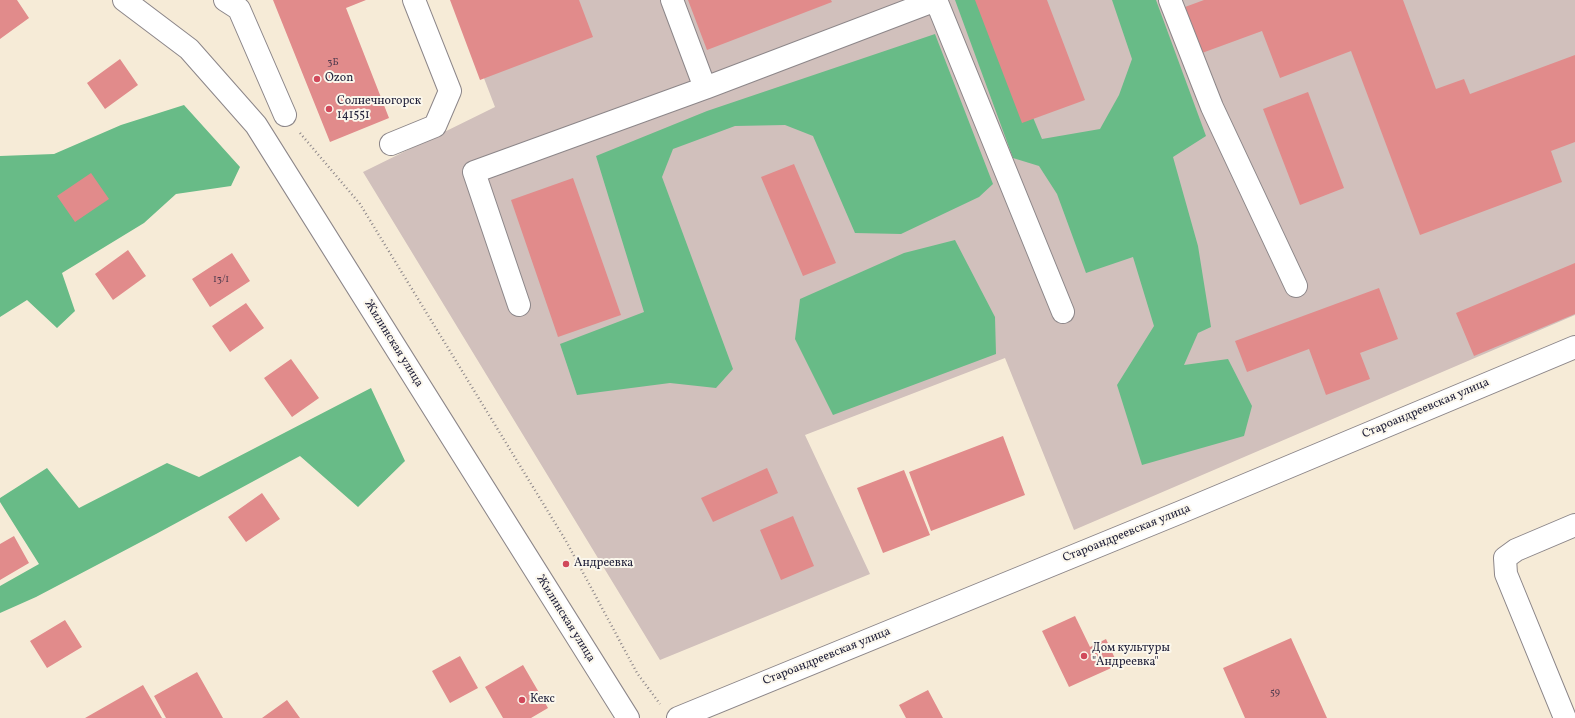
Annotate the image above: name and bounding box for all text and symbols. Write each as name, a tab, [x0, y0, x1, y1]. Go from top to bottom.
house number: 3Б	[327, 57, 339, 69]
place label: Ozon	[325, 72, 353, 86]
marker: Ozon	[312, 74, 322, 84]
place label: Солнечногорск 141551	[337, 95, 421, 123]
marker: Солнечногорск 141551	[324, 104, 334, 114]
house number: 13/1	[213, 274, 229, 286]
street label: Жилинская улица	[360, 298, 426, 390]
street label: Староандреевская улица	[1360, 376, 1492, 442]
street label: Староандреевская улица	[1061, 502, 1193, 566]
place label: Андреевка	[574, 557, 633, 571]
marker: Андреевка	[561, 559, 571, 569]
street label: Жилинская улица	[532, 573, 598, 665]
street label: Староандреевская улица	[761, 625, 893, 689]
place label: Дом культуры "Андреевка"	[1092, 642, 1170, 670]
marker: Дом культуры "Андреевка"	[1079, 651, 1089, 661]
house number: 59	[1270, 687, 1280, 699]
place label: Кекс	[530, 693, 555, 707]
marker: Кекс	[517, 695, 527, 705]

